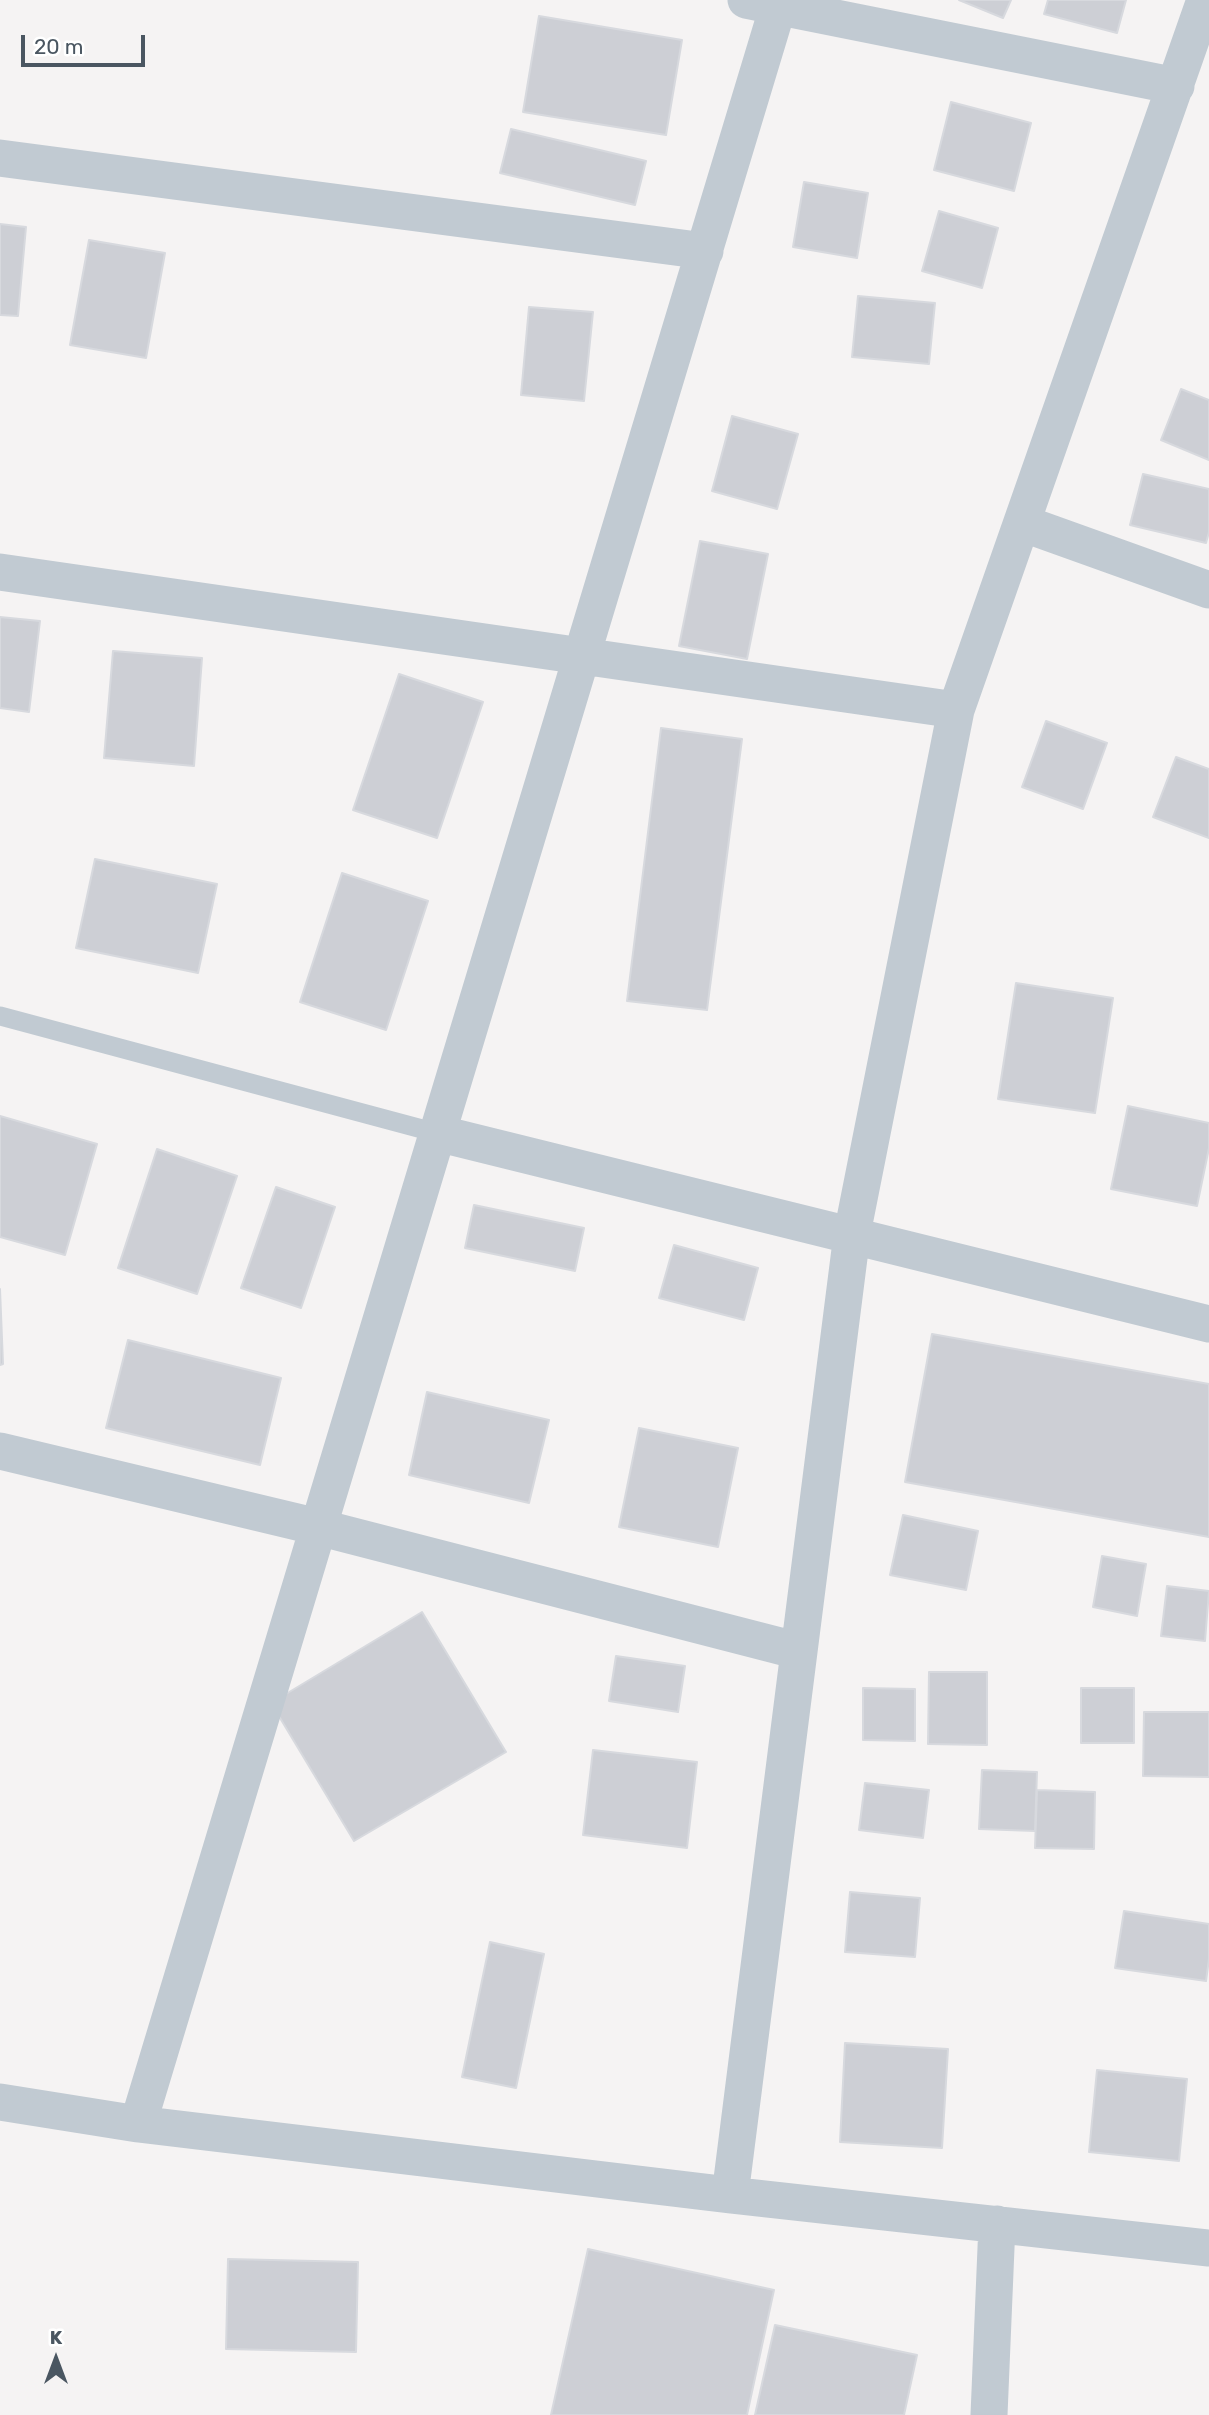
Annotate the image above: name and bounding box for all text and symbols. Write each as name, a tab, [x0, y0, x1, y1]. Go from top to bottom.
scale bar	[24, 21, 149, 65]
text: 20 m	[34, 34, 83, 59]
north arrow	[21, 2324, 91, 2394]
text: K	[50, 2326, 62, 2349]

